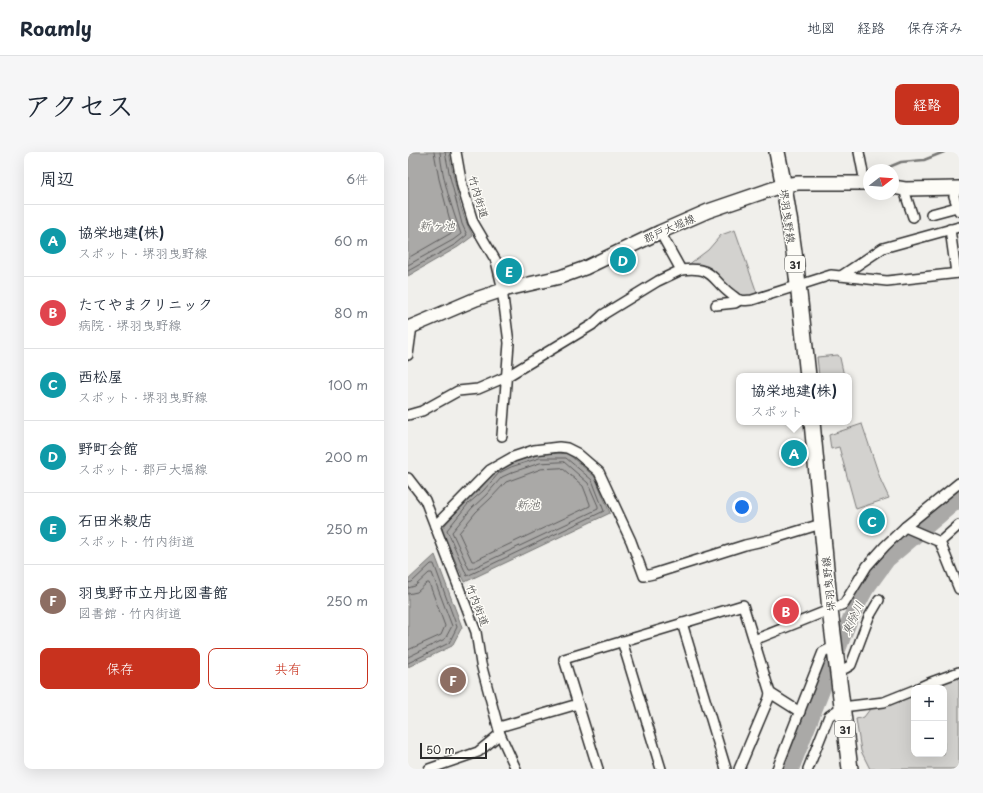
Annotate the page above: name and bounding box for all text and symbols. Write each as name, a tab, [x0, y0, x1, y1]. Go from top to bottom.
text: Roamly	[20, 14, 92, 42]
text: 地図	[807, 17, 835, 38]
text: 経路	[857, 17, 885, 38]
text: 保存済み	[907, 17, 963, 38]
text: アクセス	[24, 83, 134, 126]
button: 経路	[895, 84, 959, 125]
north arrow	[863, 164, 899, 200]
text: 周辺	[40, 165, 74, 191]
text: 6件	[346, 169, 368, 188]
street label: 竹内街道	[465, 174, 493, 220]
street label: 堺羽曳野線	[776, 188, 800, 244]
street label: 郡戸大堀線	[640, 209, 698, 247]
water label: 新ヶ池	[419, 216, 456, 234]
text: 協栄地建(株)	[78, 220, 164, 243]
text: A	[48, 231, 58, 250]
text: 60 m	[334, 231, 368, 250]
text: スポット · 堺羽曳野線	[78, 243, 207, 262]
pin: D	[610, 245, 636, 275]
pin: E	[496, 256, 522, 286]
road number: 31	[785, 256, 805, 272]
text: たてやまクリニック	[78, 292, 213, 315]
text: B	[49, 303, 57, 322]
text: 80 m	[334, 303, 368, 322]
text: 病院 · 堺羽曳野線	[78, 315, 181, 334]
text: 西松屋	[78, 364, 123, 387]
popup	[736, 373, 852, 425]
text: C	[48, 375, 58, 394]
text: 100 m	[328, 375, 368, 394]
text: 協栄地建(株)	[751, 378, 837, 401]
text: スポット · 堺羽曳野線	[78, 387, 207, 406]
text: スポット	[751, 401, 803, 420]
text: 野町会館	[78, 436, 138, 459]
pin: A	[781, 438, 807, 468]
text: D	[48, 447, 58, 466]
text: 200 m	[325, 447, 368, 466]
text: スポット · 郡戸大堀線	[78, 459, 207, 478]
water label: 新池	[516, 495, 541, 513]
your location	[732, 497, 752, 517]
pin: C	[859, 506, 885, 536]
text: 石田米穀店	[78, 508, 153, 531]
text: E	[49, 519, 57, 538]
text: 250 m	[326, 519, 368, 538]
text: スポット · 竹内街道	[78, 531, 194, 550]
street label: 堺羽曳野線	[817, 556, 839, 612]
text: 羽曳野市立丹比図書館	[78, 580, 228, 603]
street label: 竹内街道	[462, 581, 494, 629]
text: F	[49, 591, 57, 610]
text: 250 m	[326, 591, 368, 610]
pin: B	[773, 596, 799, 626]
water label: 東除川	[836, 598, 868, 638]
text: 図書館 · 竹内街道	[78, 603, 181, 622]
button: 保存	[40, 648, 200, 689]
button: 共有	[208, 648, 368, 689]
pin: F	[440, 665, 466, 695]
map controls	[911, 685, 947, 757]
button: +	[911, 685, 947, 721]
road number: 31	[835, 721, 855, 737]
button: −	[911, 721, 947, 757]
scale bar	[420, 741, 487, 760]
text: 50 m	[426, 741, 455, 758]

